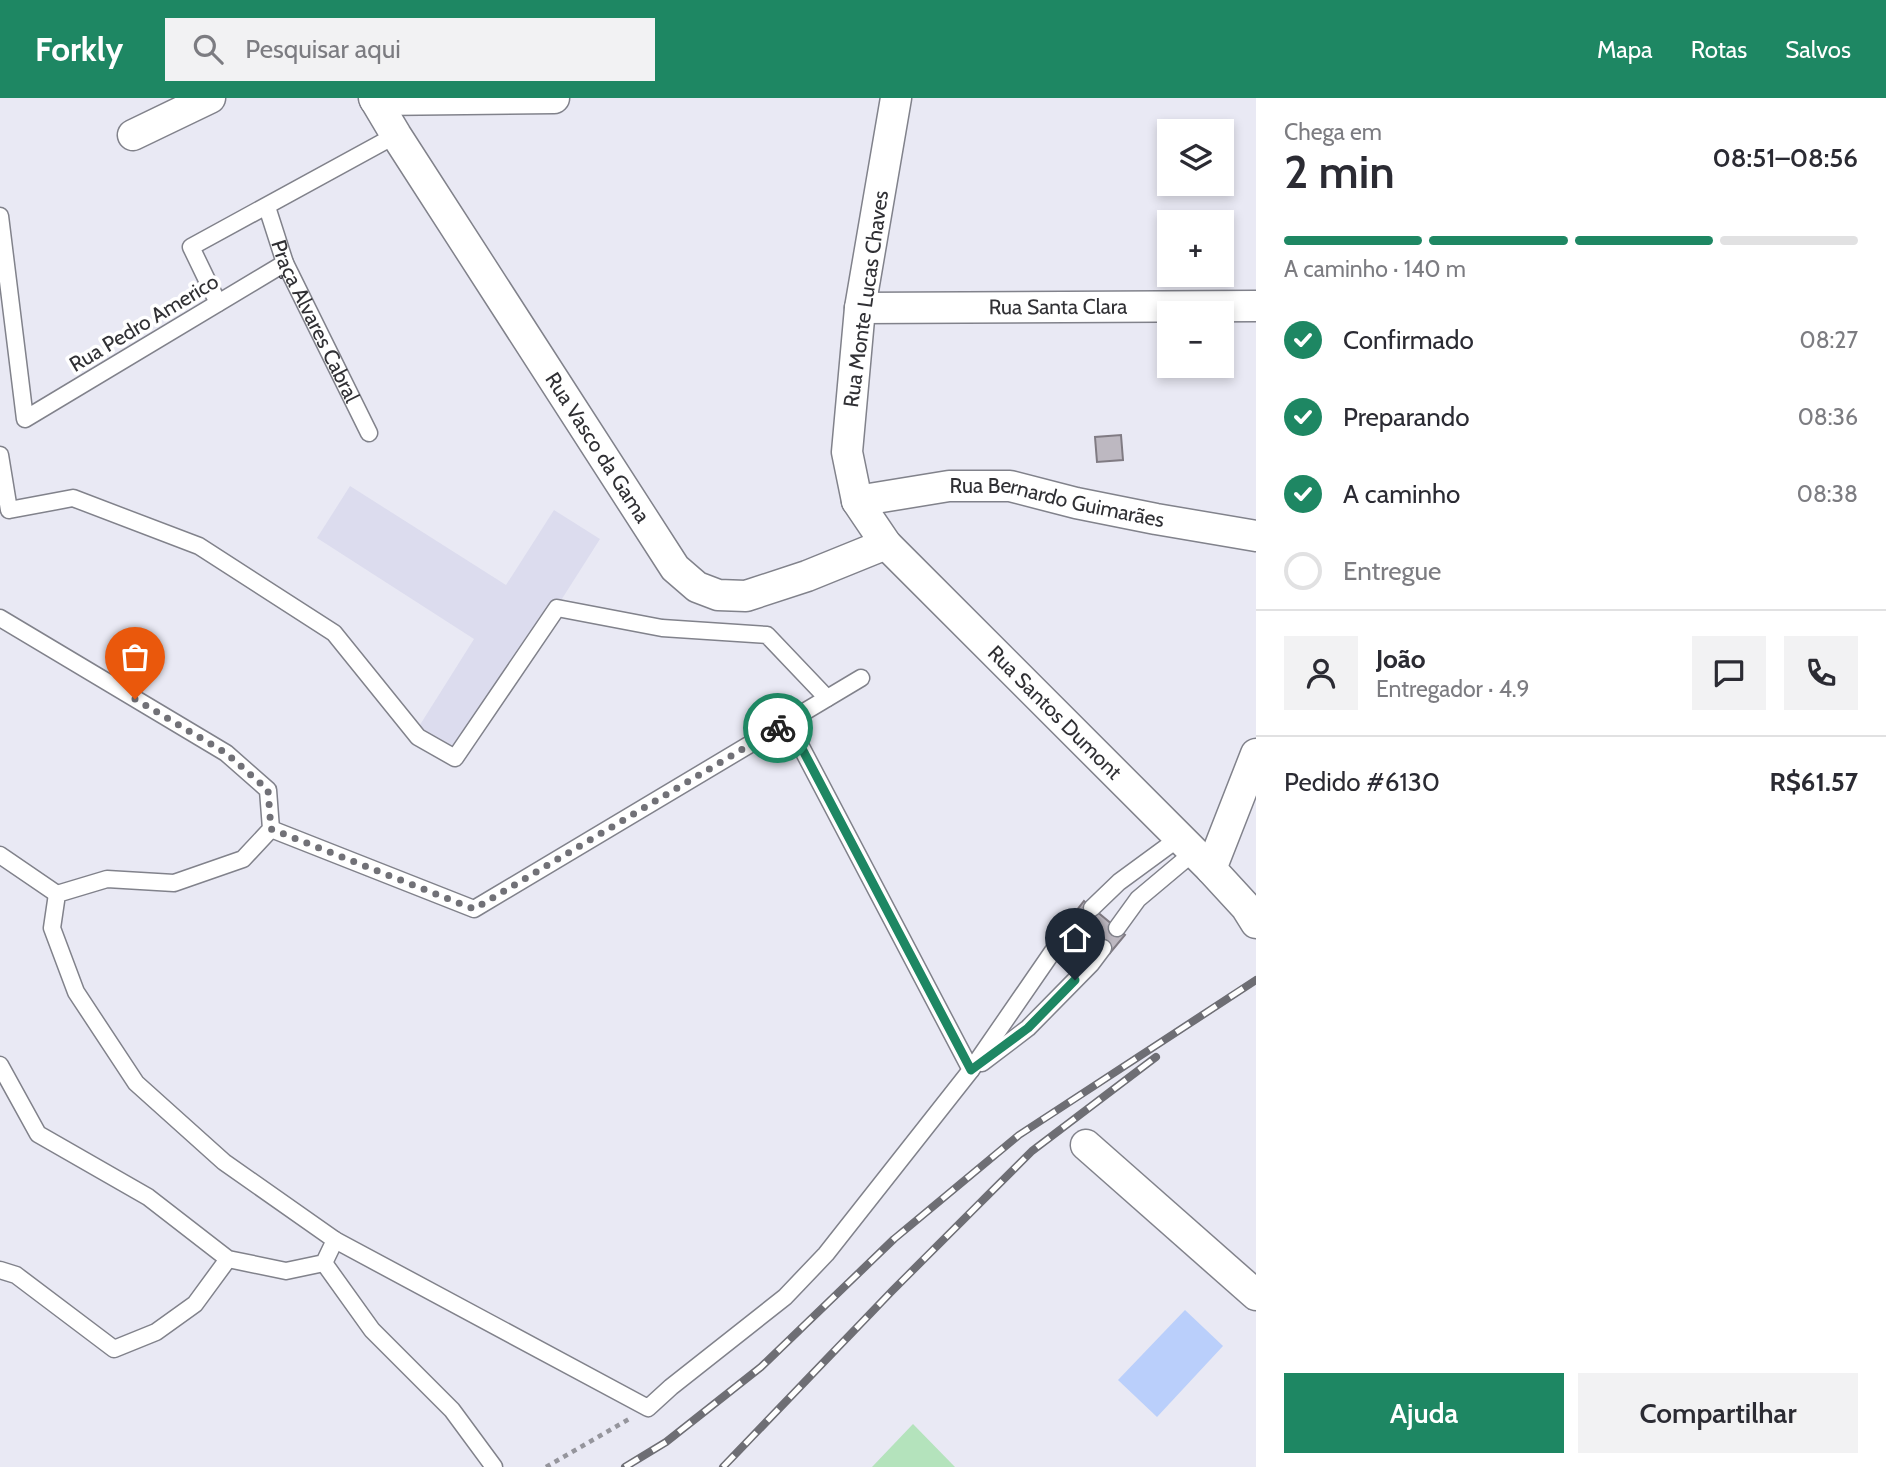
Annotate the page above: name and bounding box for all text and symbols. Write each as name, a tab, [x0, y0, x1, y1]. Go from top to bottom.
search box	[165, 18, 655, 81]
text: Forkly	[35, 29, 123, 69]
icon: search	[189, 30, 227, 68]
text: Pesquisar aqui	[245, 33, 401, 65]
text: Mapa	[1597, 35, 1653, 64]
text: Rotas	[1691, 35, 1747, 64]
text: Salvos	[1785, 35, 1851, 64]
text: Chega em	[1284, 118, 1382, 146]
map controls	[1157, 119, 1234, 378]
button: layers	[1157, 119, 1234, 196]
text: 08:51–08:56	[1713, 142, 1858, 174]
text: 2 min	[1284, 144, 1395, 200]
street label: Rua Monte Lucas Chaves	[838, 189, 893, 409]
button: +	[1157, 210, 1234, 287]
street label: Praça Alvares Cabral	[266, 237, 365, 406]
text: A caminho · 140 m	[1284, 255, 1466, 283]
street label: Rua Pedro Americo	[65, 268, 223, 377]
street label: Rua Santa Clara	[989, 294, 1127, 319]
button: −	[1157, 301, 1234, 378]
icon: check	[1284, 321, 1322, 359]
text: Confirmado	[1343, 324, 1474, 356]
text: 08:27	[1800, 326, 1858, 354]
street label: Rua Vasco da Gama	[540, 368, 656, 527]
icon: check	[1284, 398, 1322, 436]
text: Preparando	[1343, 401, 1470, 433]
text: 08:36	[1798, 403, 1858, 431]
street label: Rua Bernardo Guimarães	[950, 473, 1167, 532]
icon: check	[1284, 475, 1322, 513]
text: A caminho	[1343, 478, 1460, 510]
text: 08:38	[1797, 480, 1858, 508]
text: Entregue	[1343, 555, 1441, 587]
pin	[105, 627, 165, 699]
button: person	[1284, 636, 1358, 710]
button: chat	[1692, 636, 1766, 710]
button: phone	[1784, 636, 1858, 710]
icon: bag	[116, 638, 154, 676]
street label: Rua Santos Dumont	[983, 640, 1127, 784]
text: João	[1376, 643, 1426, 675]
text: Entregador · 4.9	[1376, 675, 1530, 703]
courier	[743, 693, 813, 763]
icon: bike	[759, 709, 797, 747]
text: Pedido #6130	[1284, 766, 1440, 798]
text: R$61.57	[1769, 766, 1858, 798]
pin	[1045, 908, 1105, 980]
icon: home	[1056, 919, 1094, 957]
button: Ajuda	[1284, 1373, 1564, 1453]
button: Compartilhar	[1578, 1373, 1858, 1453]

